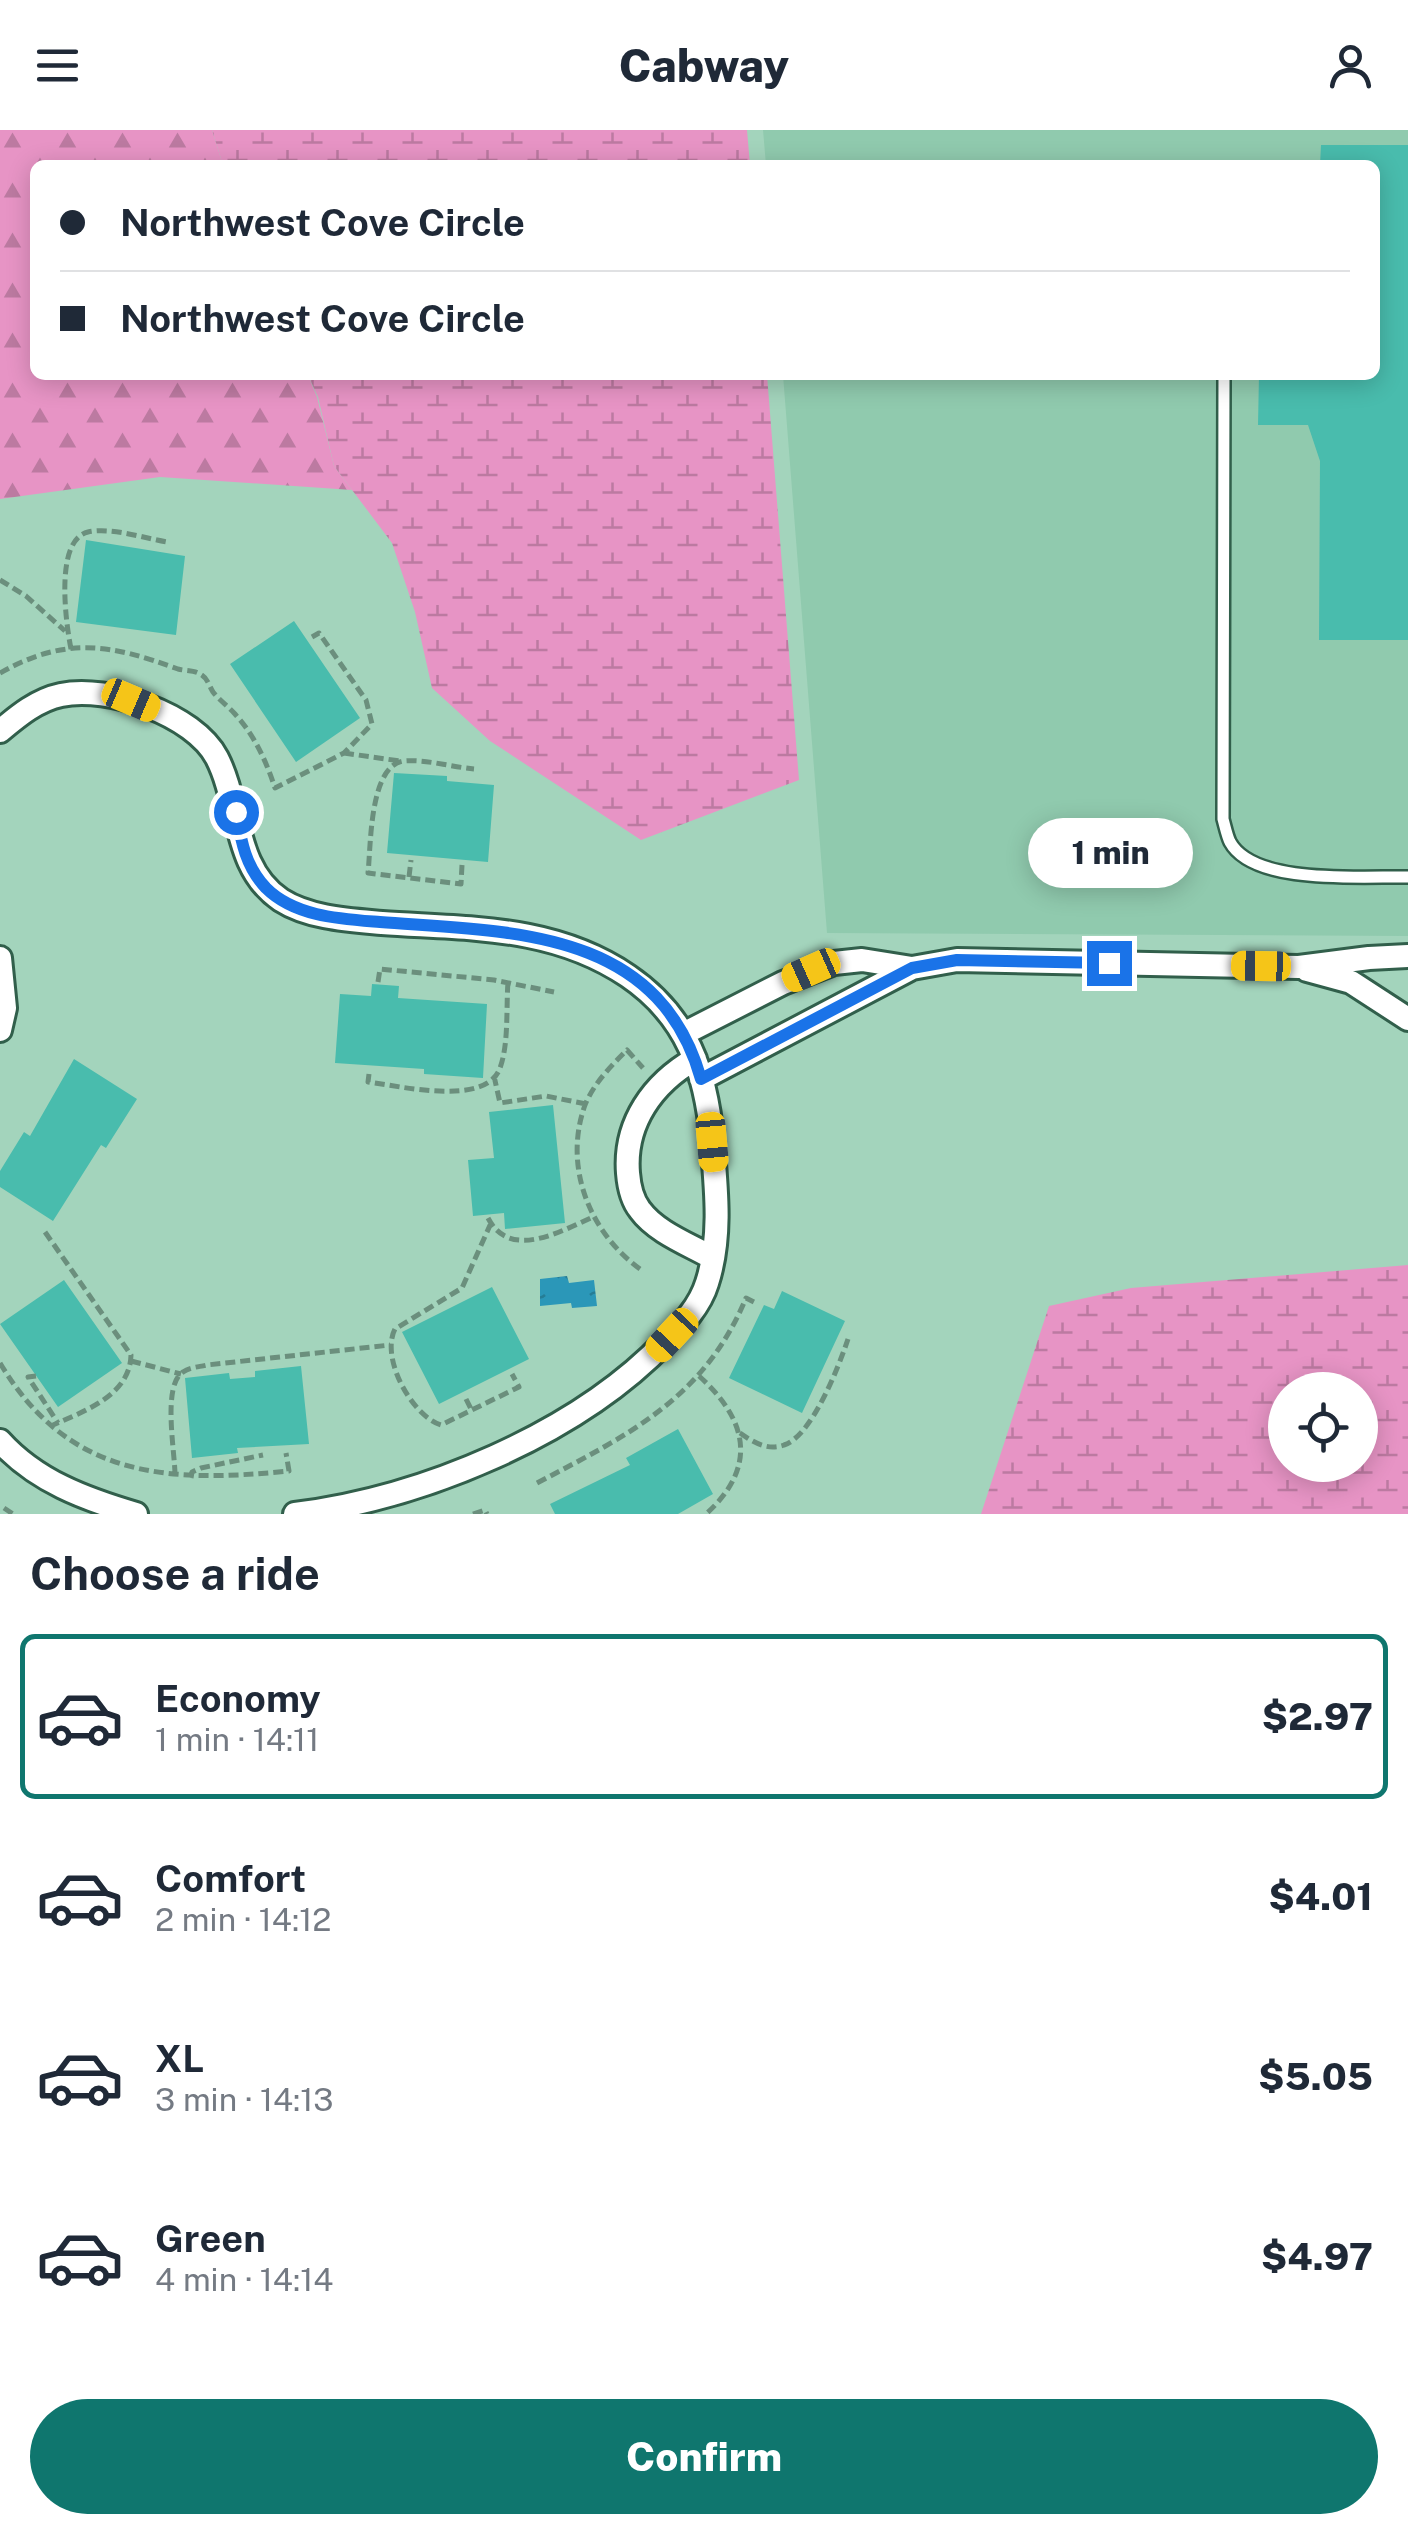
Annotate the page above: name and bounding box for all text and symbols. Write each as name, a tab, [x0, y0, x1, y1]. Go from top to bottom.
icon: menu	[30, 38, 85, 93]
icon: person	[1323, 38, 1378, 93]
text: Cabway	[619, 39, 789, 92]
text: Northwest Cove Circle	[120, 200, 525, 245]
text: Northwest Cove Circle	[120, 296, 525, 341]
car	[98, 674, 164, 726]
route start	[214, 790, 259, 835]
callout: 1 min	[1026, 818, 1192, 888]
text: 1 min	[1071, 834, 1150, 871]
route end	[1087, 941, 1132, 986]
car	[777, 944, 845, 996]
car	[1231, 950, 1291, 982]
car	[694, 1111, 730, 1173]
car	[641, 1303, 703, 1367]
map controls	[1268, 1372, 1378, 1482]
button: locate	[1268, 1372, 1378, 1482]
text: Choose a ride	[30, 1547, 320, 1600]
icon: car	[35, 1672, 125, 1762]
text: Economy	[155, 1676, 321, 1721]
text: $2.97	[1262, 1694, 1373, 1739]
text: 1 min · 14:11	[155, 1721, 319, 1758]
icon: car	[35, 1852, 125, 1942]
text: Comfort	[155, 1856, 306, 1901]
text: $4.01	[1269, 1874, 1373, 1919]
text: 2 min · 14:12	[155, 1901, 331, 1938]
icon: car	[35, 2032, 125, 2122]
text: XL	[155, 2036, 204, 2081]
text: $5.05	[1258, 2054, 1373, 2099]
text: 3 min · 14:13	[155, 2081, 333, 2118]
icon: car	[35, 2212, 125, 2302]
text: Green	[155, 2216, 266, 2261]
text: $4.97	[1261, 2234, 1373, 2279]
text: 4 min · 14:14	[155, 2261, 333, 2298]
button: Confirm	[30, 2399, 1378, 2514]

